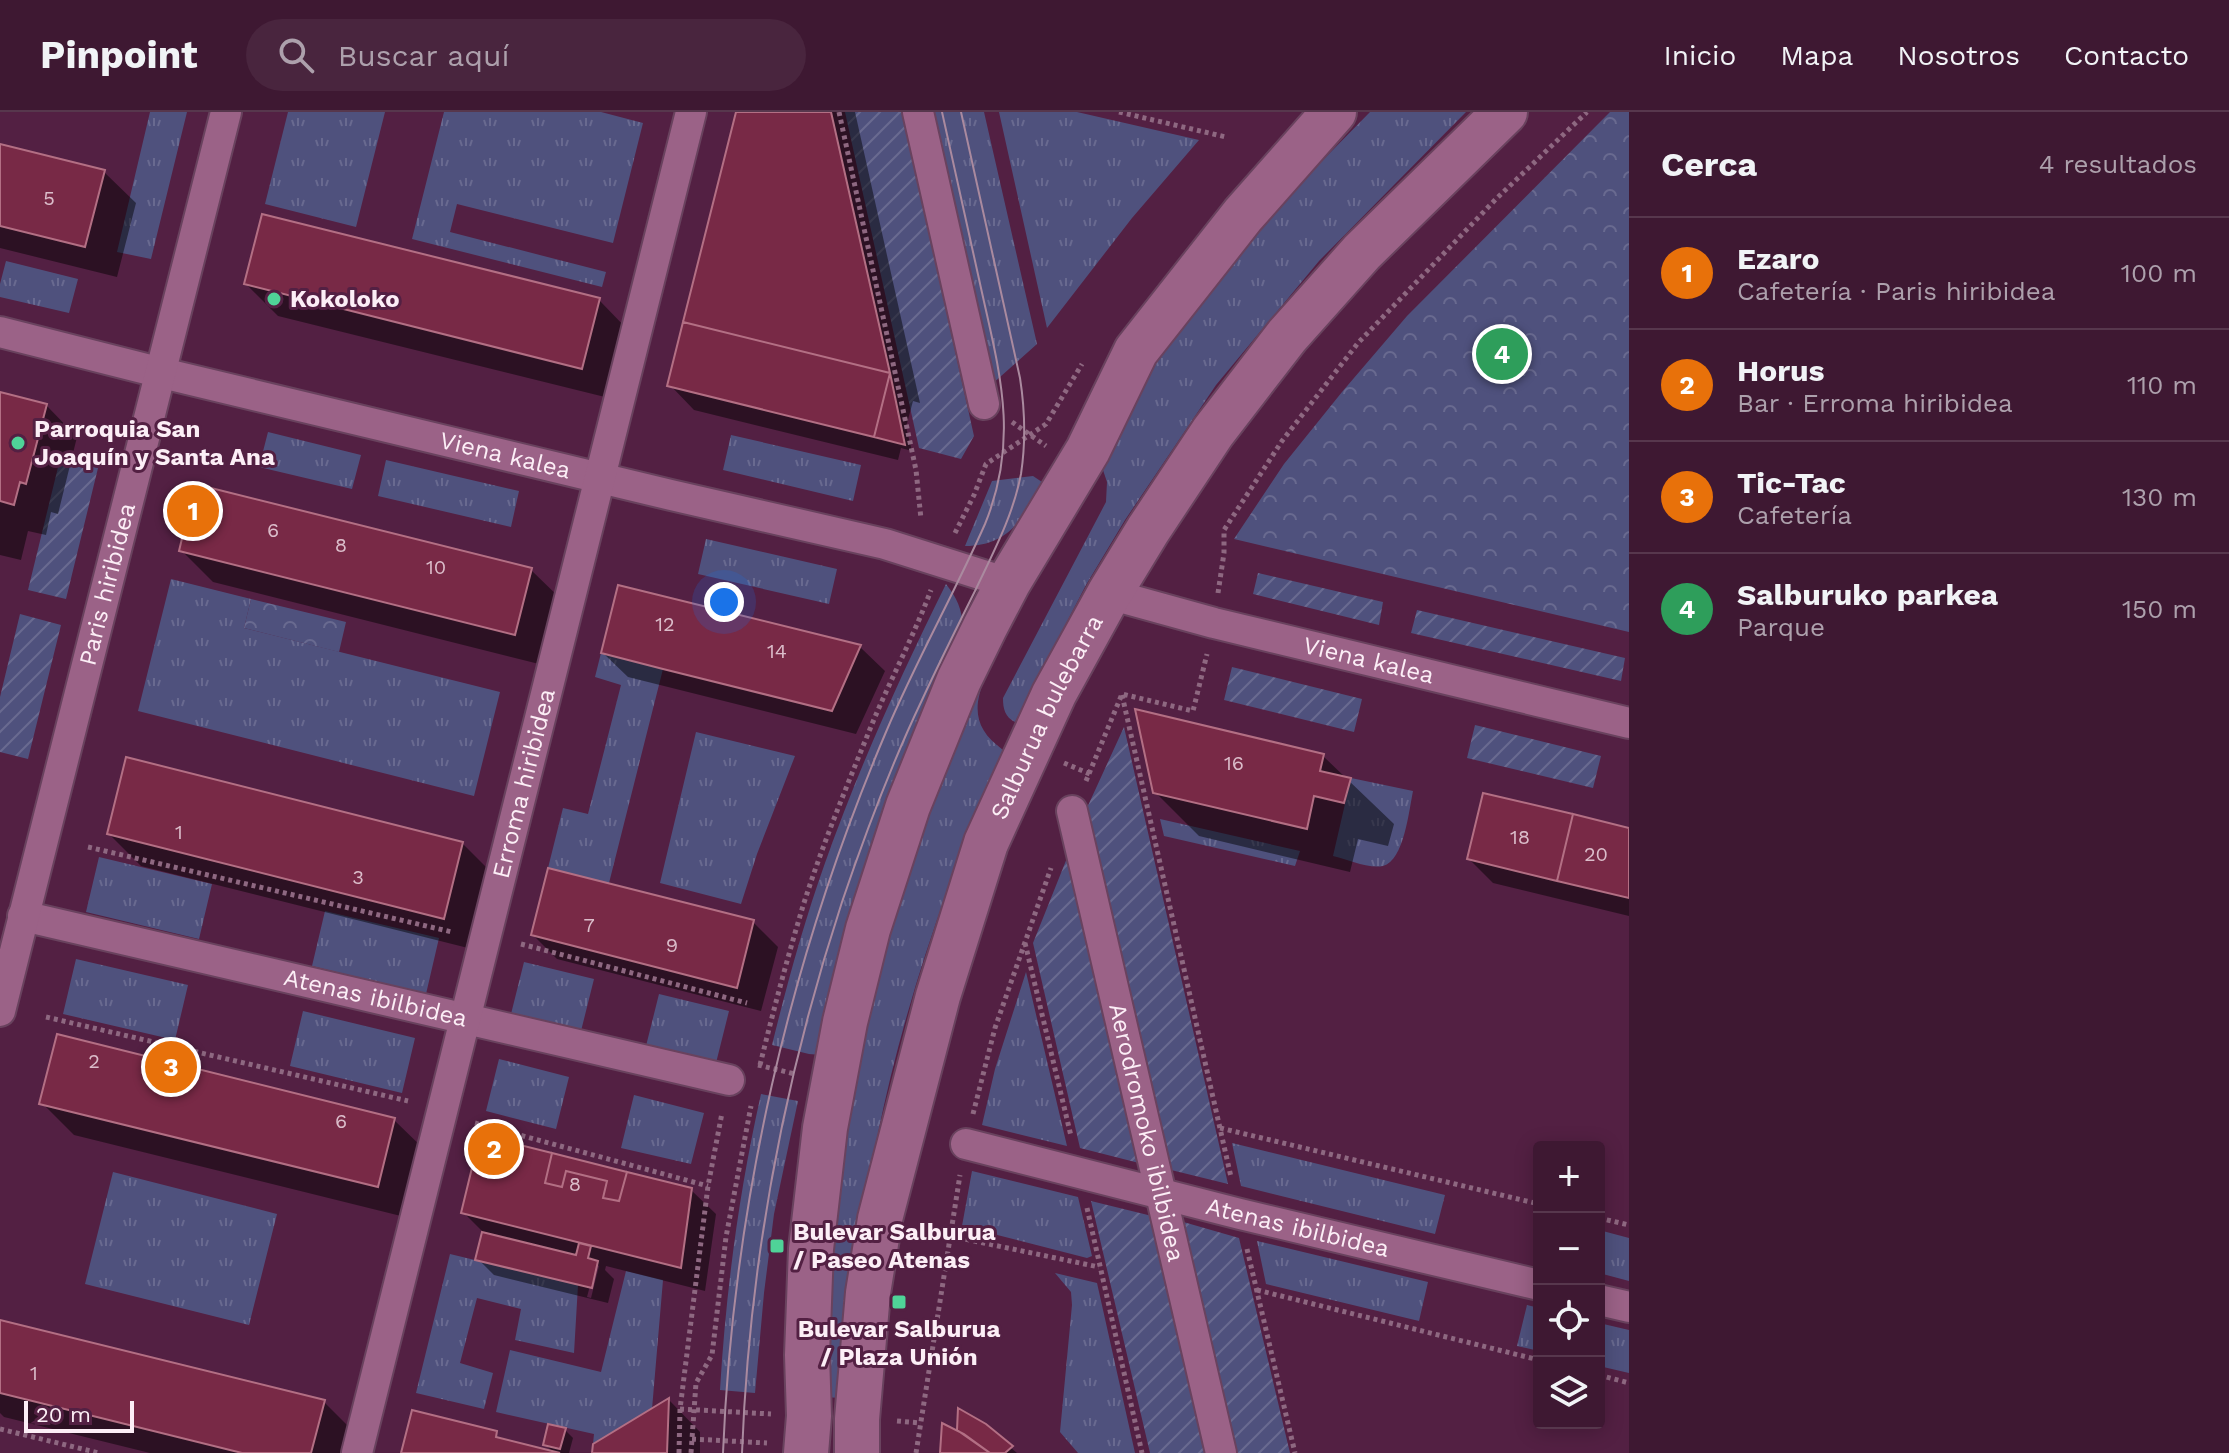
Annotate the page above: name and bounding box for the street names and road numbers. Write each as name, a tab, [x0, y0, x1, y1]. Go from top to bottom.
street label: Viena kalea	[437, 426, 573, 484]
street label: Paris hiribidea	[73, 500, 141, 669]
street label: Salburua bulebarra	[985, 610, 1109, 824]
street label: Viena kalea	[1300, 631, 1437, 690]
street label: Erroma hiribidea	[487, 686, 561, 881]
street label: Atenas ibilbidea	[281, 963, 470, 1033]
street label: Aerodromoko ibilbidea	[1103, 1000, 1190, 1264]
street label: Atenas ibilbidea	[1203, 1192, 1392, 1263]

